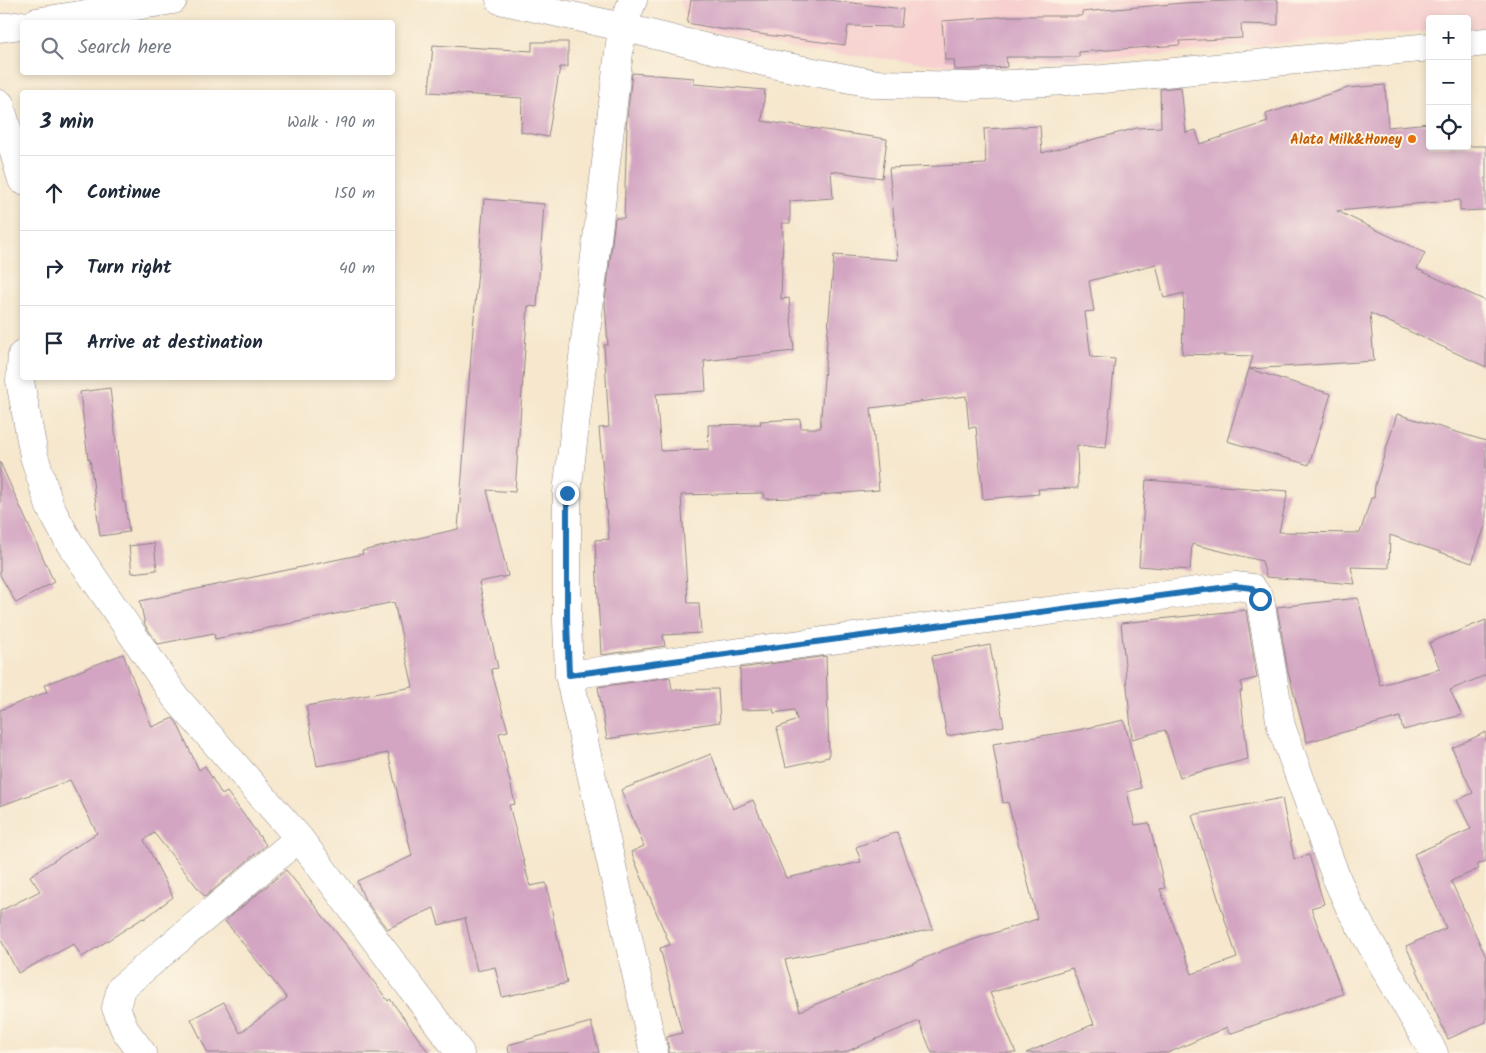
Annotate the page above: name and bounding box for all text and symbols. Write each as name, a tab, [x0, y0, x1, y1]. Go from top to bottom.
map controls	[1426, 15, 1471, 150]
button: +	[1426, 15, 1471, 60]
search box	[20, 20, 395, 75]
text: Search here	[78, 33, 172, 63]
icon: search	[38, 34, 66, 62]
button: −	[1426, 60, 1471, 105]
button: locate	[1426, 105, 1471, 150]
text: 3 min	[40, 106, 94, 139]
text: Walk · 190 m	[287, 110, 375, 135]
place label: Alata Milk&Honey	[1290, 129, 1403, 151]
marker: Alata Milk&Honey	[1406, 133, 1418, 145]
text: Continue	[87, 178, 160, 208]
icon: ahead	[40, 179, 68, 207]
text: 150 m	[334, 181, 375, 206]
text: Turn right	[87, 253, 172, 283]
icon: right	[40, 254, 68, 282]
text: 40 m	[339, 256, 375, 281]
text: Arrive at destination	[87, 328, 263, 358]
icon: arrive	[40, 329, 68, 357]
route end	[556, 482, 579, 505]
route start	[1249, 588, 1272, 611]

